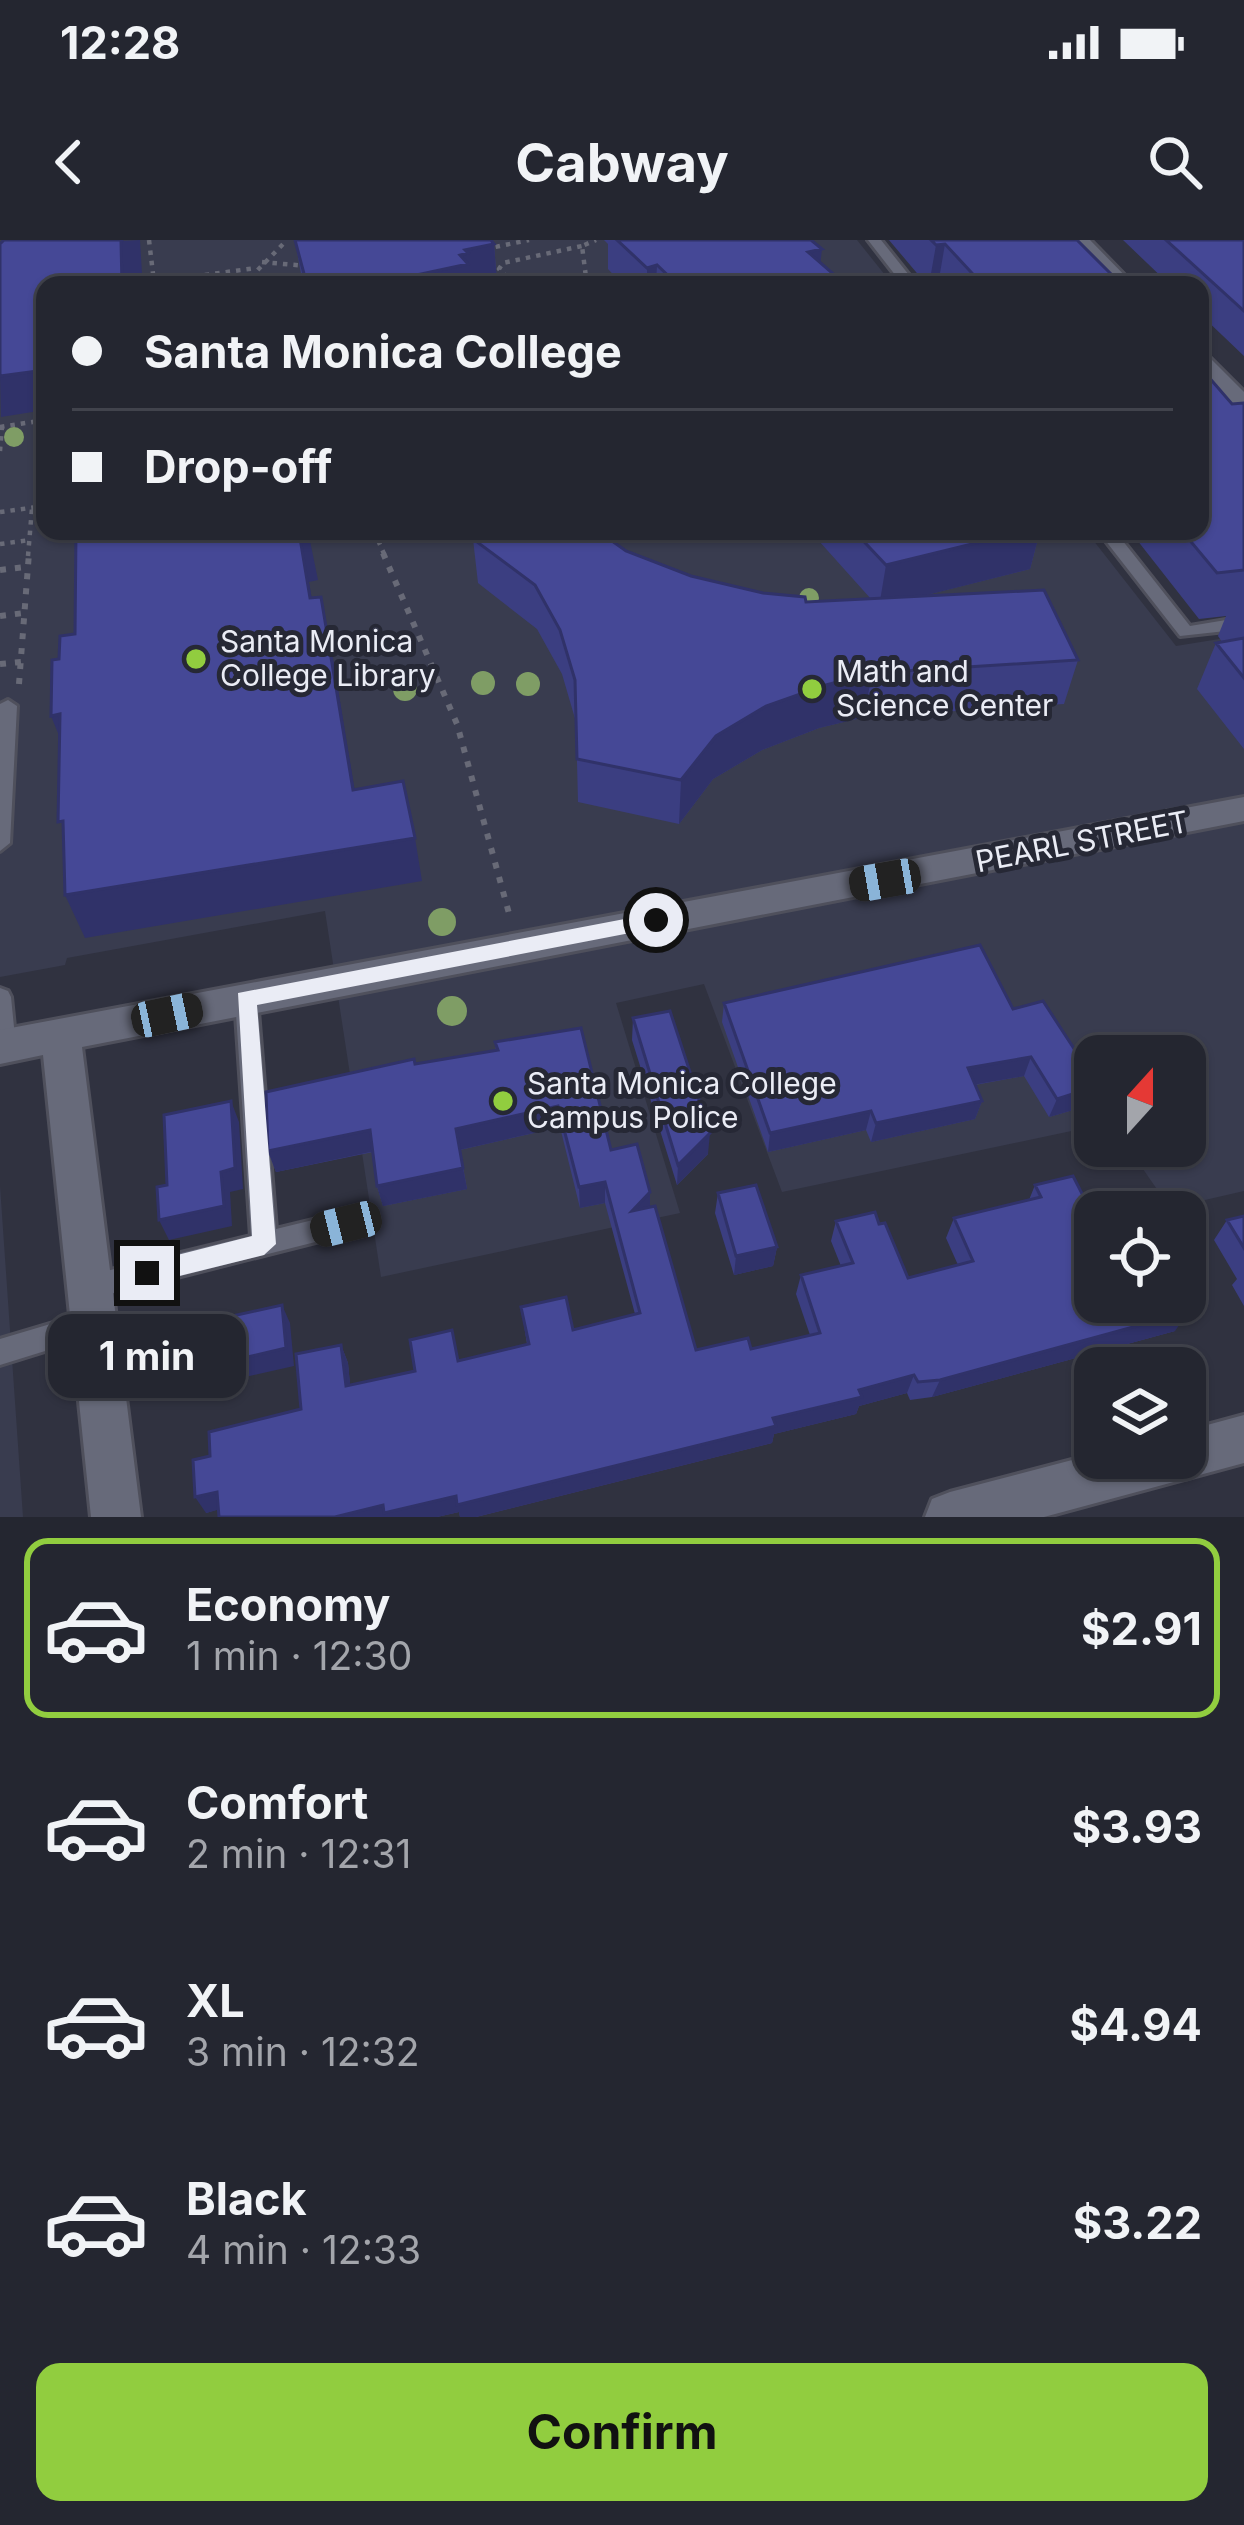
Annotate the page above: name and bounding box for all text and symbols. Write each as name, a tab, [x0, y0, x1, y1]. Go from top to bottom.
text: 12:28	[60, 15, 180, 70]
icon: back	[36, 129, 102, 195]
icon: search	[1142, 129, 1208, 195]
text: Cabway	[515, 130, 729, 195]
text: Santa Monica College	[144, 324, 622, 379]
text: Drop-off	[144, 439, 332, 494]
place label: Santa Monica College Library	[220, 623, 436, 693]
marker: Santa Monica College Library	[183, 646, 209, 672]
place label: Math and Science Center	[836, 653, 1053, 723]
marker: Math and Science Center	[799, 676, 825, 702]
street label: PEARL STREET	[972, 803, 1191, 879]
car	[846, 856, 924, 904]
route start	[629, 893, 683, 947]
car	[128, 990, 206, 1040]
north arrow	[1074, 1035, 1206, 1167]
map controls	[1074, 1035, 1206, 1479]
place label: Santa Monica College Campus Police	[527, 1065, 837, 1135]
marker: Santa Monica College Campus Police	[490, 1088, 516, 1114]
button: locate	[1074, 1191, 1206, 1323]
car	[307, 1198, 385, 1250]
route end	[120, 1246, 174, 1300]
callout: 1 min	[48, 1315, 246, 1399]
text: 1 min	[99, 1332, 195, 1379]
button: layers	[1074, 1347, 1206, 1479]
icon: car	[42, 1574, 150, 1682]
text: Economy	[186, 1577, 390, 1632]
text: $2.91	[1081, 1601, 1202, 1656]
text: 1 min · 12:30	[186, 1632, 412, 1679]
icon: car	[42, 1772, 150, 1880]
text: Comfort	[186, 1775, 368, 1830]
text: $3.93	[1072, 1799, 1202, 1854]
text: 2 min · 12:31	[186, 1830, 411, 1877]
icon: car	[42, 1970, 150, 2078]
text: XL	[186, 1973, 245, 2028]
text: $4.94	[1070, 1997, 1202, 2052]
text: 3 min · 12:32	[186, 2028, 420, 2075]
icon: car	[42, 2168, 150, 2276]
text: Black	[186, 2171, 307, 2226]
text: $3.22	[1073, 2195, 1202, 2250]
text: 4 min · 12:33	[186, 2226, 421, 2273]
button: Confirm	[36, 2363, 1208, 2501]

